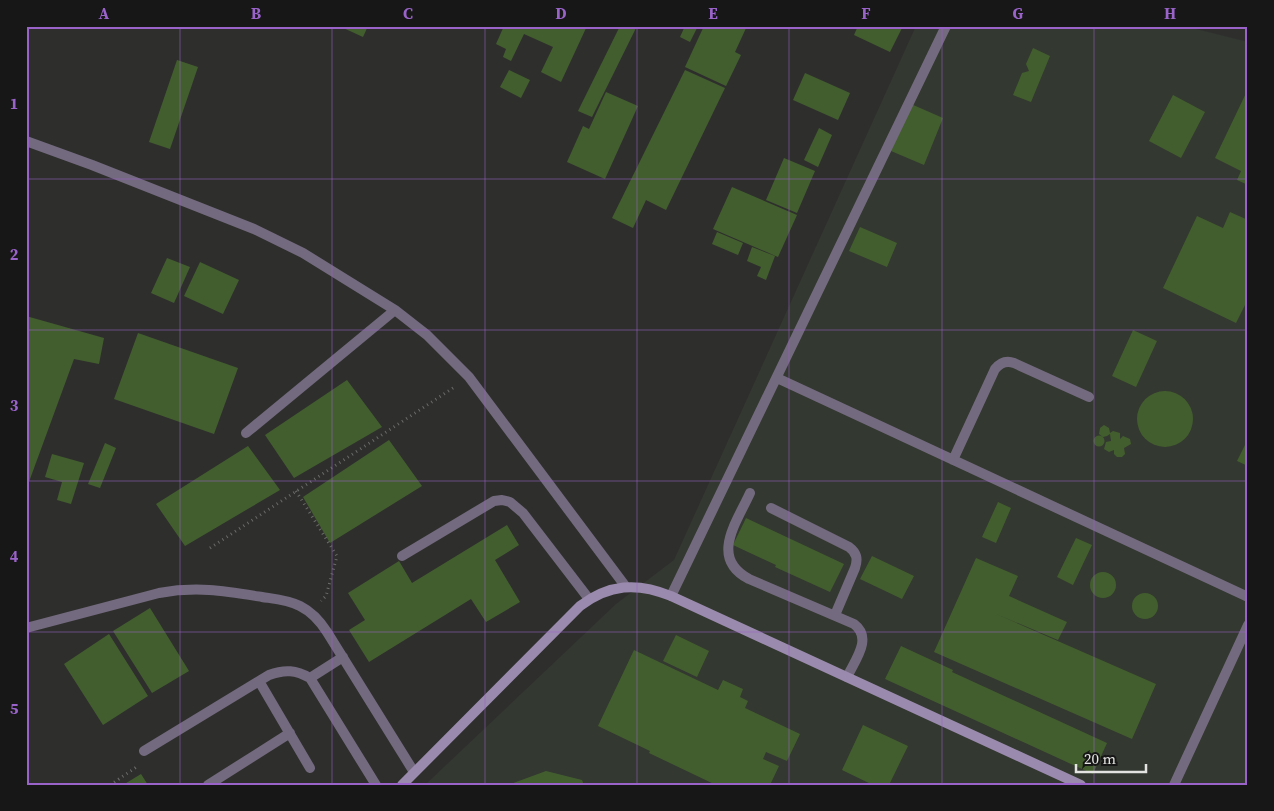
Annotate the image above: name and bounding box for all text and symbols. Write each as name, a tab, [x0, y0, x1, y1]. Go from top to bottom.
text: A	[99, 2, 110, 24]
text: B	[251, 2, 262, 24]
text: C	[403, 2, 413, 24]
text: D	[555, 2, 567, 24]
text: E	[708, 2, 718, 24]
text: F	[861, 2, 871, 24]
text: G	[1013, 2, 1024, 24]
text: H	[1164, 2, 1176, 24]
text: 1	[10, 92, 18, 114]
text: 2	[10, 243, 19, 265]
text: 3	[10, 394, 19, 416]
text: 4	[10, 545, 19, 567]
text: 5	[10, 697, 19, 719]
scale bar	[1076, 741, 1146, 773]
text: 20 m	[1084, 748, 1116, 769]

